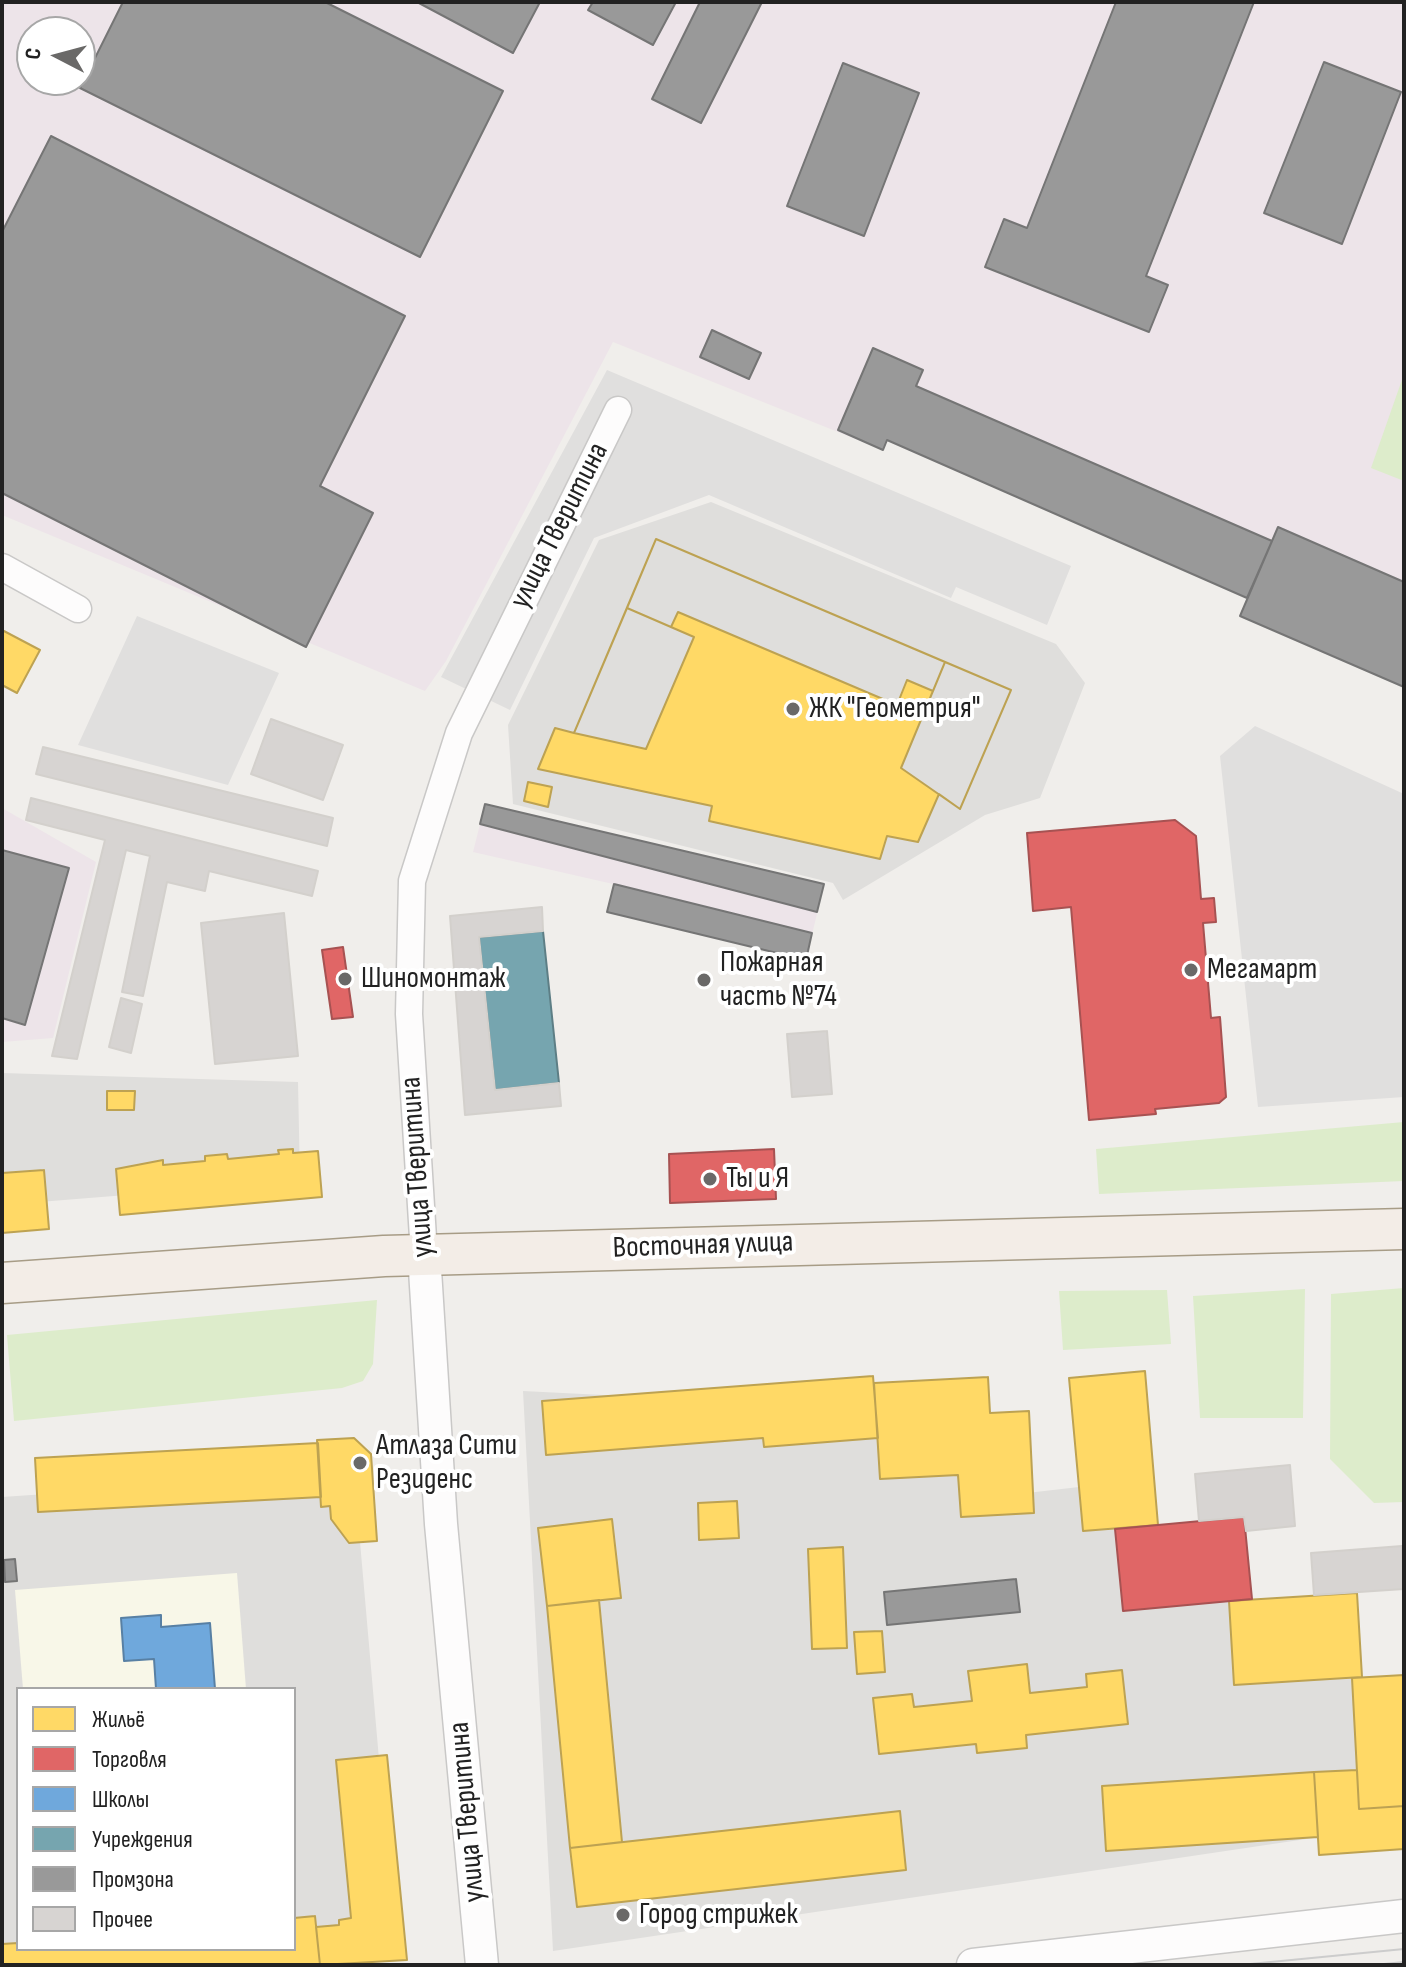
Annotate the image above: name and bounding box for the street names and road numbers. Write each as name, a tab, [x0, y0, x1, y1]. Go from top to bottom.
street label: улица Тверитина	[503, 437, 617, 615]
street label: улица Тверитина	[394, 1076, 442, 1258]
street label: Восточная улица	[612, 1225, 794, 1267]
street label: улица Тверитина	[442, 1720, 494, 1904]

